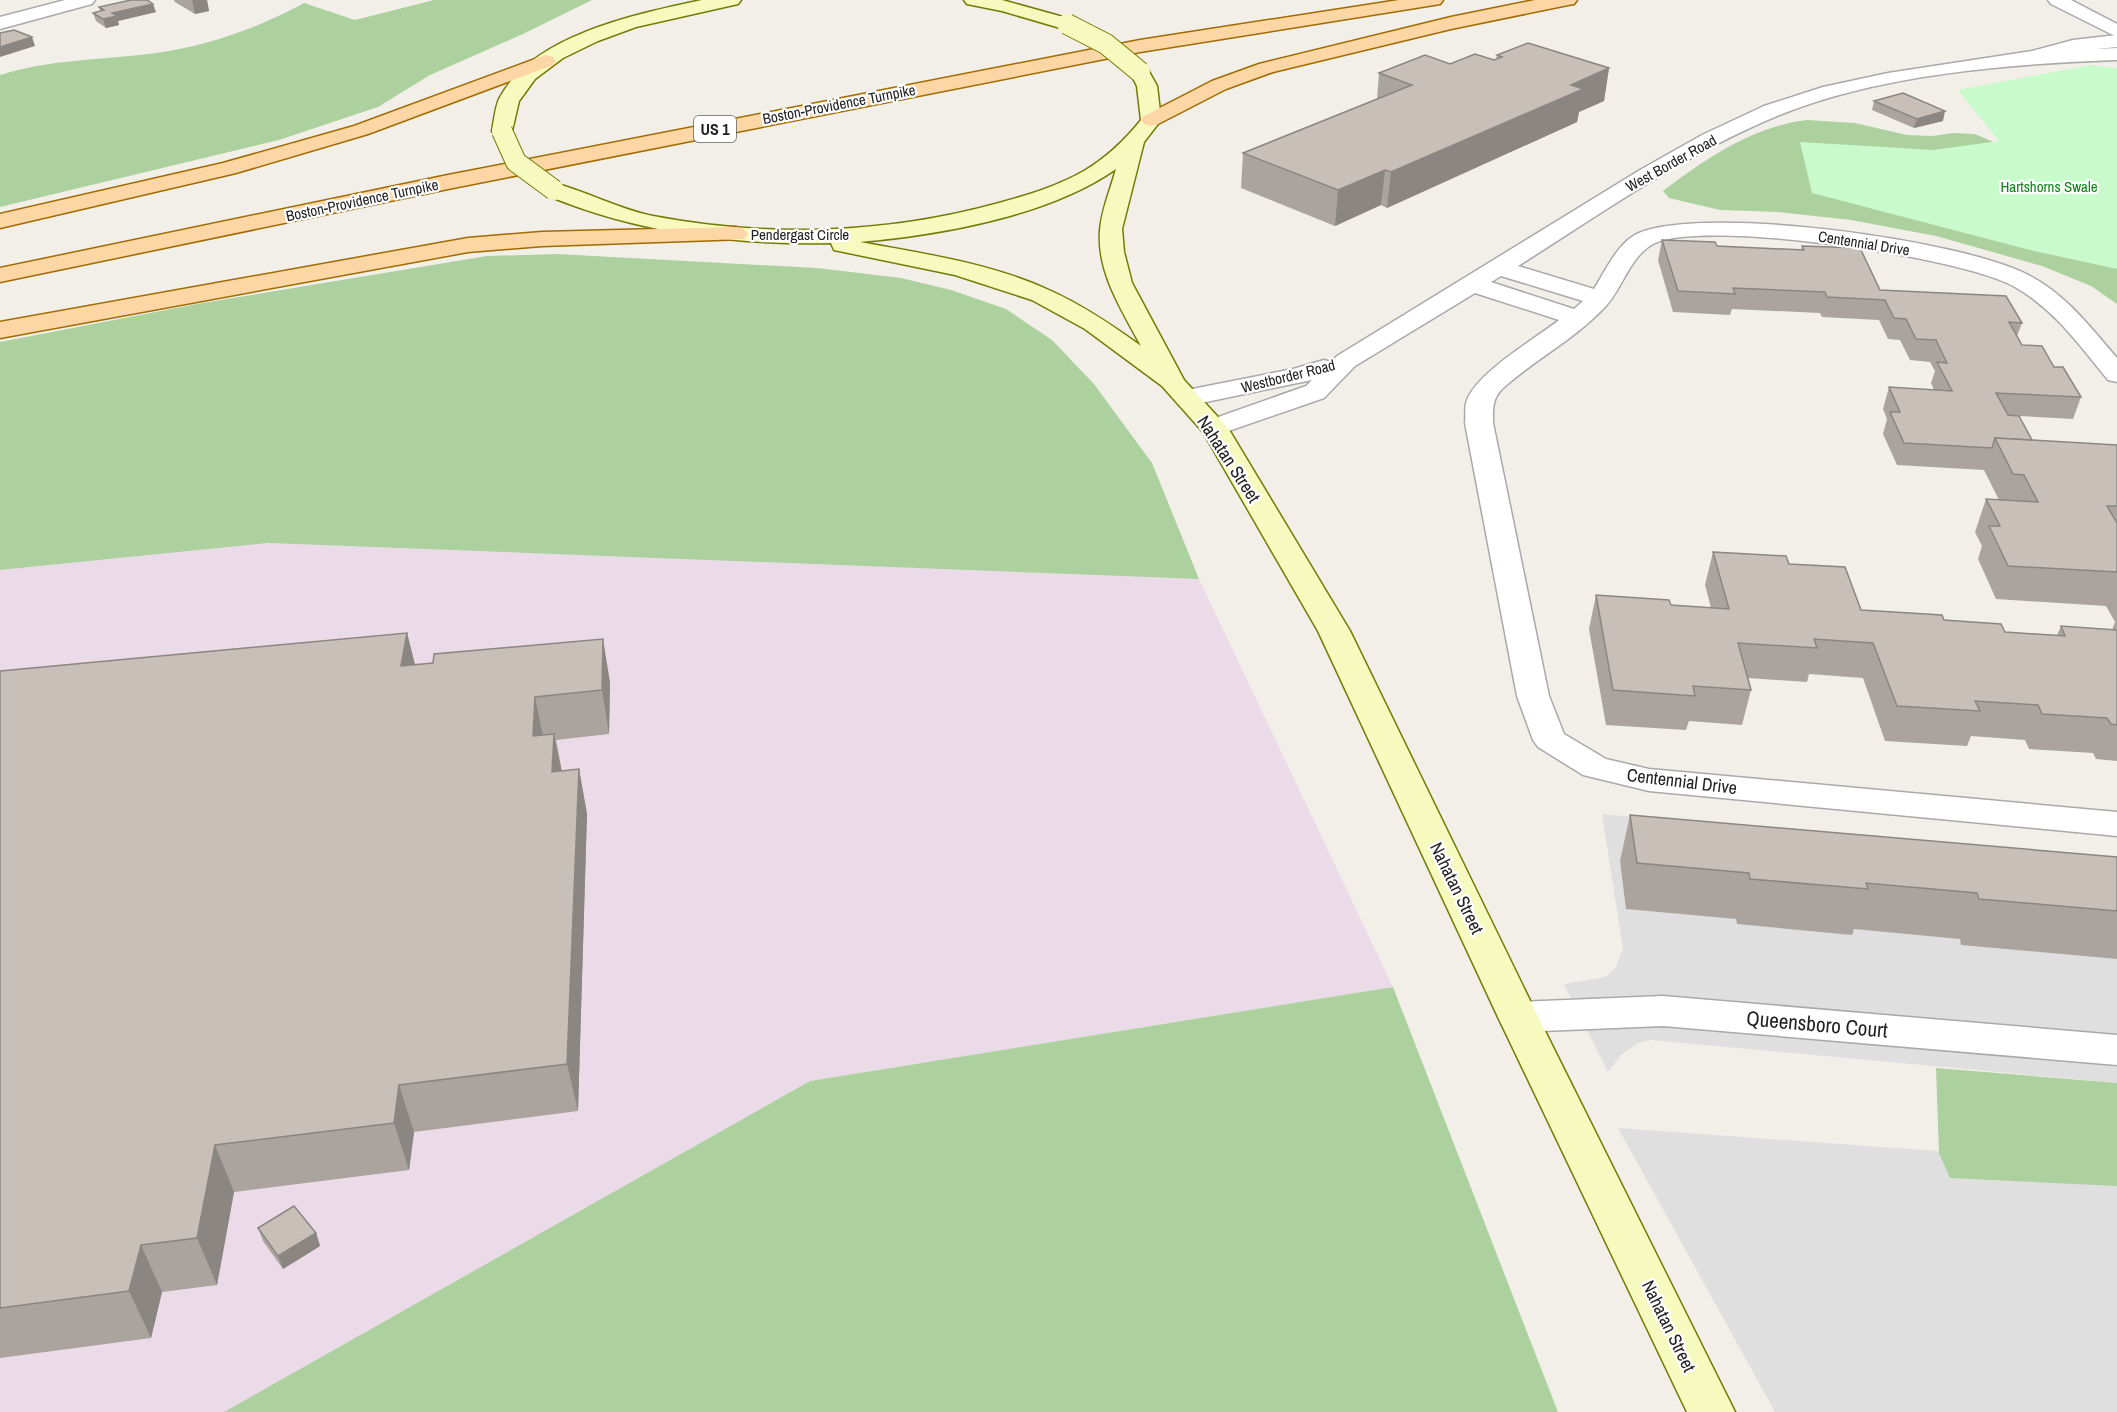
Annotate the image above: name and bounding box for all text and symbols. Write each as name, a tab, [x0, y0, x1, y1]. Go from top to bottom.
street label: Boston-Providence Turnpike	[761, 79, 917, 129]
road number: US 1	[694, 116, 736, 142]
street label: West Border Road	[1622, 129, 1720, 197]
street label: Boston-Providence Turnpike	[284, 174, 440, 226]
park label: Hartshorns Swale	[2000, 176, 2098, 197]
street label: Pendergast Circle	[751, 224, 849, 245]
street label: Centennial Drive	[1817, 225, 1911, 261]
street label: Westborder Road	[1239, 354, 1337, 398]
street label: Nahatan Street	[1191, 411, 1267, 507]
street label: Centennial Drive	[1626, 762, 1738, 800]
street label: Nahatan Street	[1424, 838, 1490, 938]
street label: Queensboro Court	[1745, 1003, 1889, 1045]
street label: Nahatan Street	[1636, 1276, 1702, 1376]

